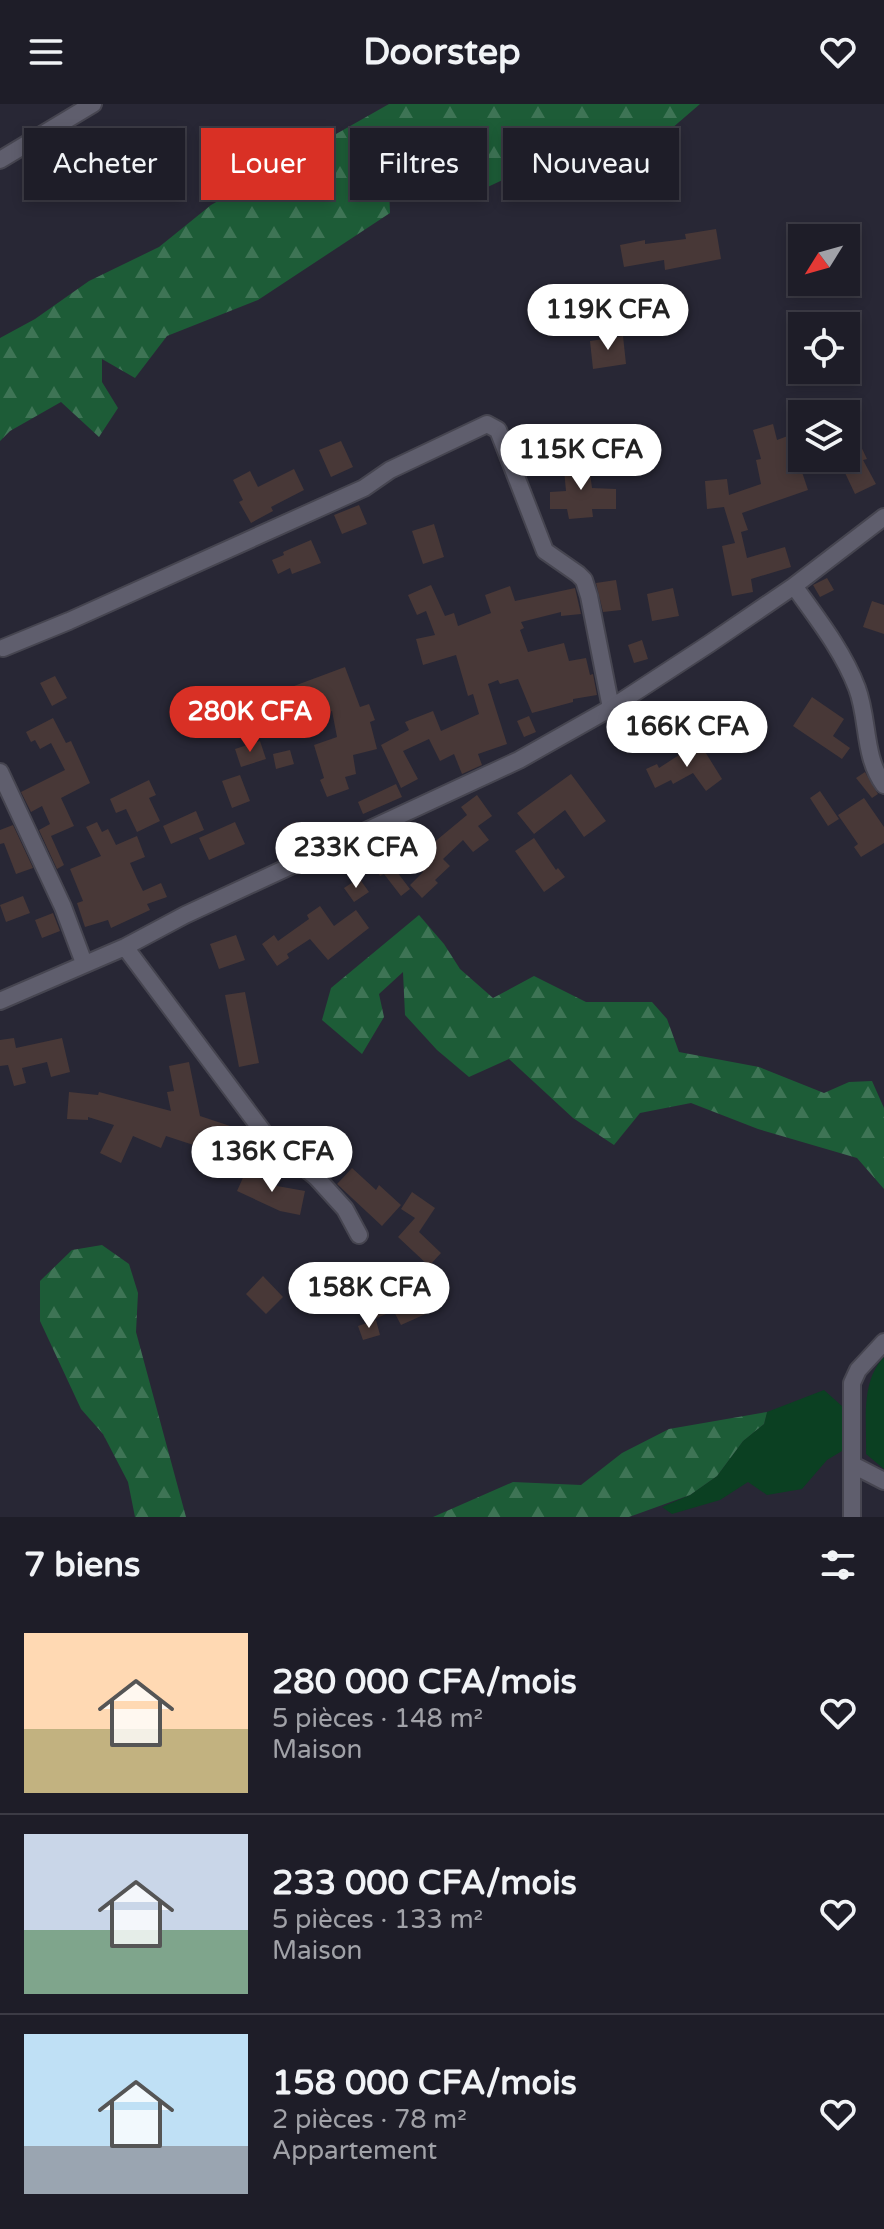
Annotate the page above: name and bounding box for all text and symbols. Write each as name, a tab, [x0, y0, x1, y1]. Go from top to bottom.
icon: menu	[24, 30, 68, 74]
icon: heart	[816, 30, 860, 74]
text: Doorstep	[363, 31, 521, 74]
chip: Acheter	[24, 128, 185, 200]
chip: Louer	[201, 128, 334, 200]
chip: Filtres	[350, 128, 487, 200]
chip: Nouveau	[503, 128, 679, 200]
north arrow	[788, 224, 860, 296]
map controls	[788, 224, 860, 472]
pin: 119K CFA	[525, 284, 691, 352]
text: 119K CFA	[545, 294, 671, 325]
button: locate	[788, 312, 860, 384]
button: layers	[788, 400, 860, 472]
pin: 115K CFA	[498, 424, 664, 492]
text: 115K CFA	[518, 434, 644, 465]
pin: 280K CFA	[167, 686, 333, 754]
text: 280K CFA	[187, 696, 313, 727]
pin: 166K CFA	[604, 701, 770, 769]
text: 166K CFA	[624, 711, 750, 742]
pin: 233K CFA	[273, 822, 439, 890]
text: 233K CFA	[293, 832, 419, 863]
pin: 136K CFA	[189, 1126, 355, 1194]
text: 136K CFA	[209, 1136, 335, 1167]
pin: 158K CFA	[286, 1262, 452, 1330]
text: 158K CFA	[306, 1272, 432, 1303]
icon: filters	[816, 1543, 860, 1587]
text: 7 biens	[24, 1545, 140, 1586]
text: 280 000 CFA/mois	[272, 1662, 577, 1703]
icon: home	[88, 1665, 184, 1761]
icon: heart	[816, 1691, 860, 1735]
text: 5 pièces · 148 m²	[272, 1703, 483, 1734]
text: Maison	[272, 1734, 362, 1765]
text: 233 000 CFA/mois	[272, 1863, 577, 1904]
icon: home	[88, 1866, 184, 1962]
icon: heart	[816, 1892, 860, 1936]
text: 5 pièces · 133 m²	[272, 1904, 483, 1935]
text: Maison	[272, 1935, 362, 1966]
text: 158 000 CFA/mois	[272, 2063, 577, 2104]
icon: home	[88, 2066, 184, 2162]
icon: heart	[816, 2092, 860, 2136]
text: 2 pièces · 78 m²	[272, 2104, 467, 2135]
text: Appartement	[272, 2135, 437, 2166]

